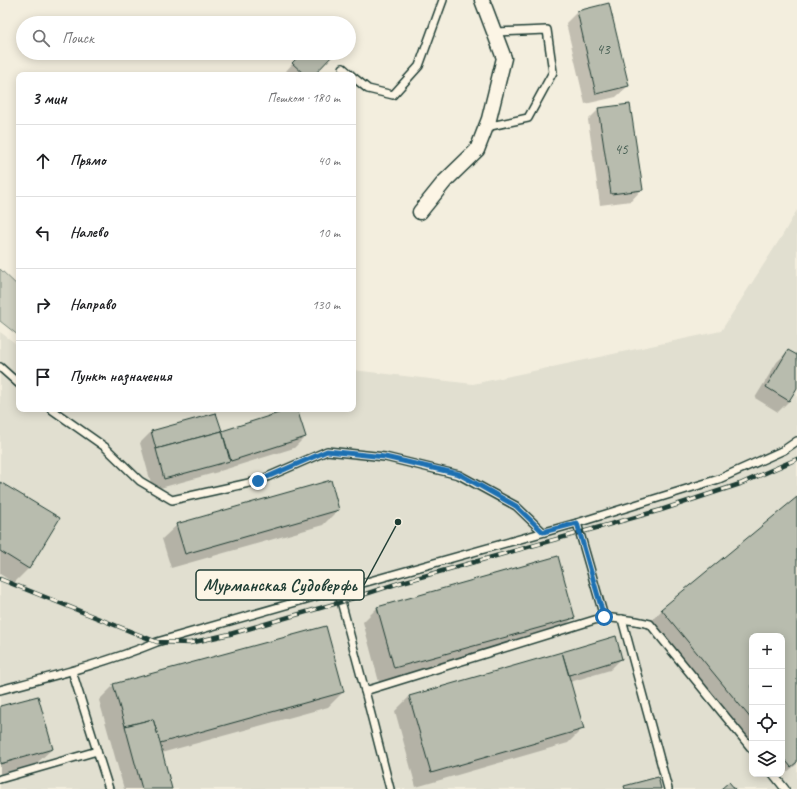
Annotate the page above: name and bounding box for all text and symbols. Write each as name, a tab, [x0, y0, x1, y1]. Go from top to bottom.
search box	[16, 16, 356, 60]
icon: search	[30, 27, 52, 49]
text: Поиск	[62, 29, 94, 48]
house number: 43	[596, 40, 611, 59]
text: 3 мин	[32, 88, 67, 109]
text: Пешком · 180 m	[267, 90, 340, 106]
house number: 45	[614, 140, 629, 159]
icon: ahead	[32, 150, 54, 172]
text: Прямо	[70, 151, 106, 170]
text: 40 m	[318, 153, 340, 169]
icon: left	[32, 222, 54, 244]
text: Налево	[70, 223, 108, 242]
text: 10 m	[318, 225, 340, 241]
icon: right	[32, 294, 54, 316]
text: Направо	[70, 295, 116, 314]
text: 130 m	[312, 297, 340, 313]
icon: arrive	[32, 366, 54, 388]
text: Пункт назначения	[70, 367, 172, 386]
route end	[249, 472, 267, 490]
callout: Мурманская Судоверфь	[196, 570, 364, 600]
text: Мурманская Судоверфь	[203, 574, 358, 596]
route start	[595, 608, 613, 626]
map controls	[749, 633, 785, 777]
button: +	[749, 633, 785, 669]
button: −	[749, 669, 785, 705]
button: locate	[749, 705, 785, 741]
button: layers	[749, 741, 785, 777]

